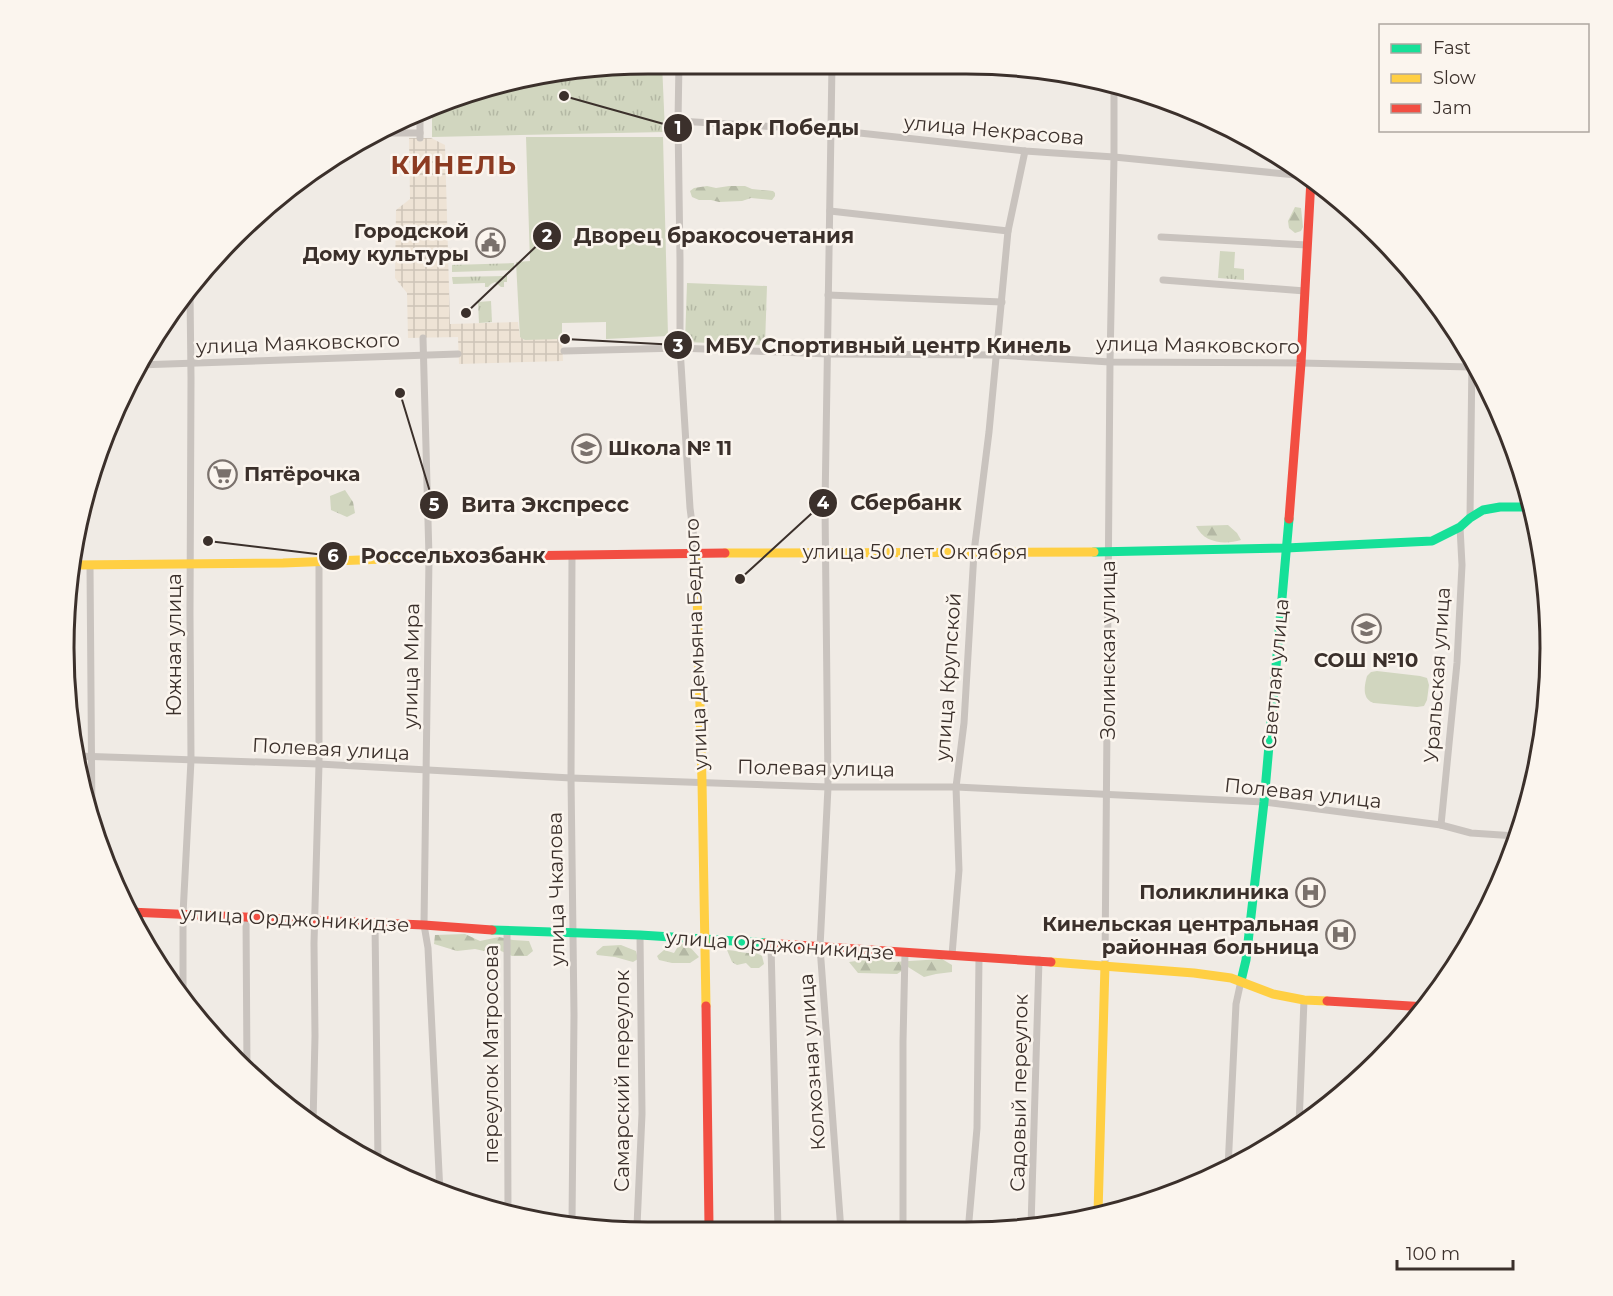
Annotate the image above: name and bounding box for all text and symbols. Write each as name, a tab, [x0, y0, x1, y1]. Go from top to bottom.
legend	[1379, 24, 1589, 132]
text: Fast	[1433, 37, 1471, 59]
text: Slow	[1433, 67, 1476, 89]
text: Jam	[1432, 97, 1472, 119]
callout: Парк Победы	[663, 109, 872, 148]
street label: улица Некрасова	[902, 110, 1085, 150]
text: Парк Победы	[705, 115, 859, 140]
text: 1	[674, 117, 682, 139]
district label: КИНЕЛЬ	[390, 149, 518, 181]
callout: Дворец бракосочетания	[532, 216, 866, 255]
place label: Городской Дому культуры	[303, 219, 469, 266]
text: Дворец бракосочетания	[574, 223, 854, 248]
text: 2	[542, 225, 553, 247]
public building icon: Городской Дому культуры	[474, 226, 506, 258]
callout: МБУ Спортивный центр Кинель	[663, 326, 1082, 365]
street label: улица Маяковского	[195, 327, 400, 359]
street label: улица Маяковского	[1095, 331, 1300, 359]
text: МБУ Спортивный центр Кинель	[705, 333, 1071, 358]
text: 3	[672, 335, 684, 357]
school or university icon: Школа № 11	[571, 432, 603, 464]
place label: Школа № 11	[608, 436, 732, 460]
supermarket icon: Пятёрочка	[207, 458, 239, 490]
place label: Пятёрочка	[244, 462, 360, 486]
callout: Сбербанк	[808, 483, 973, 522]
callout: Вита Экспресс	[419, 485, 641, 524]
text: Сбербанк	[850, 490, 962, 515]
text: Вита Экспресс	[461, 492, 630, 517]
text: 4	[817, 492, 830, 514]
text: 5	[429, 494, 440, 516]
street label: улица Демьяна Бедного	[680, 518, 712, 771]
callout: Россельхозбанк	[318, 537, 557, 576]
street label: улица 50 лет Октября	[801, 540, 1028, 564]
text: Россельхозбанк	[361, 543, 546, 568]
text: 6	[327, 545, 339, 567]
street label: Золинская улица	[1096, 560, 1120, 740]
street label: Южная улица	[162, 573, 186, 717]
street label: Уральская улица	[1419, 586, 1455, 764]
street label: улица Крупской	[930, 592, 966, 763]
street label: Светлая улица	[1256, 598, 1294, 750]
street label: улица Мира	[398, 603, 424, 730]
school or university icon: СОШ №10	[1350, 613, 1382, 645]
place label: СОШ №10	[1314, 648, 1418, 672]
street label: Полевая улица	[252, 733, 410, 765]
street label: Полевая улица	[737, 755, 895, 781]
street label: Полевая улица	[1223, 773, 1383, 813]
street label: улица Чкалова	[543, 812, 569, 967]
hospital icon: Поликлиника	[1294, 876, 1326, 908]
place label: Поликлиника	[1139, 880, 1289, 904]
street label: улица Орджоникидзе	[179, 901, 410, 937]
place label: Кинельская центральная районная больница	[1042, 912, 1319, 959]
hospital icon: Кинельская центральная районная больница	[1324, 919, 1356, 951]
street label: улица Орджоникидзе	[664, 925, 895, 965]
street label: переулок Матросова	[479, 944, 503, 1164]
street label: Самарский переулок	[610, 970, 634, 1192]
street label: Колхозная улица	[794, 973, 830, 1151]
street label: Садовый переулок	[1005, 994, 1033, 1192]
scale bar	[1397, 1233, 1512, 1271]
text: 100 m	[1406, 1243, 1460, 1265]

